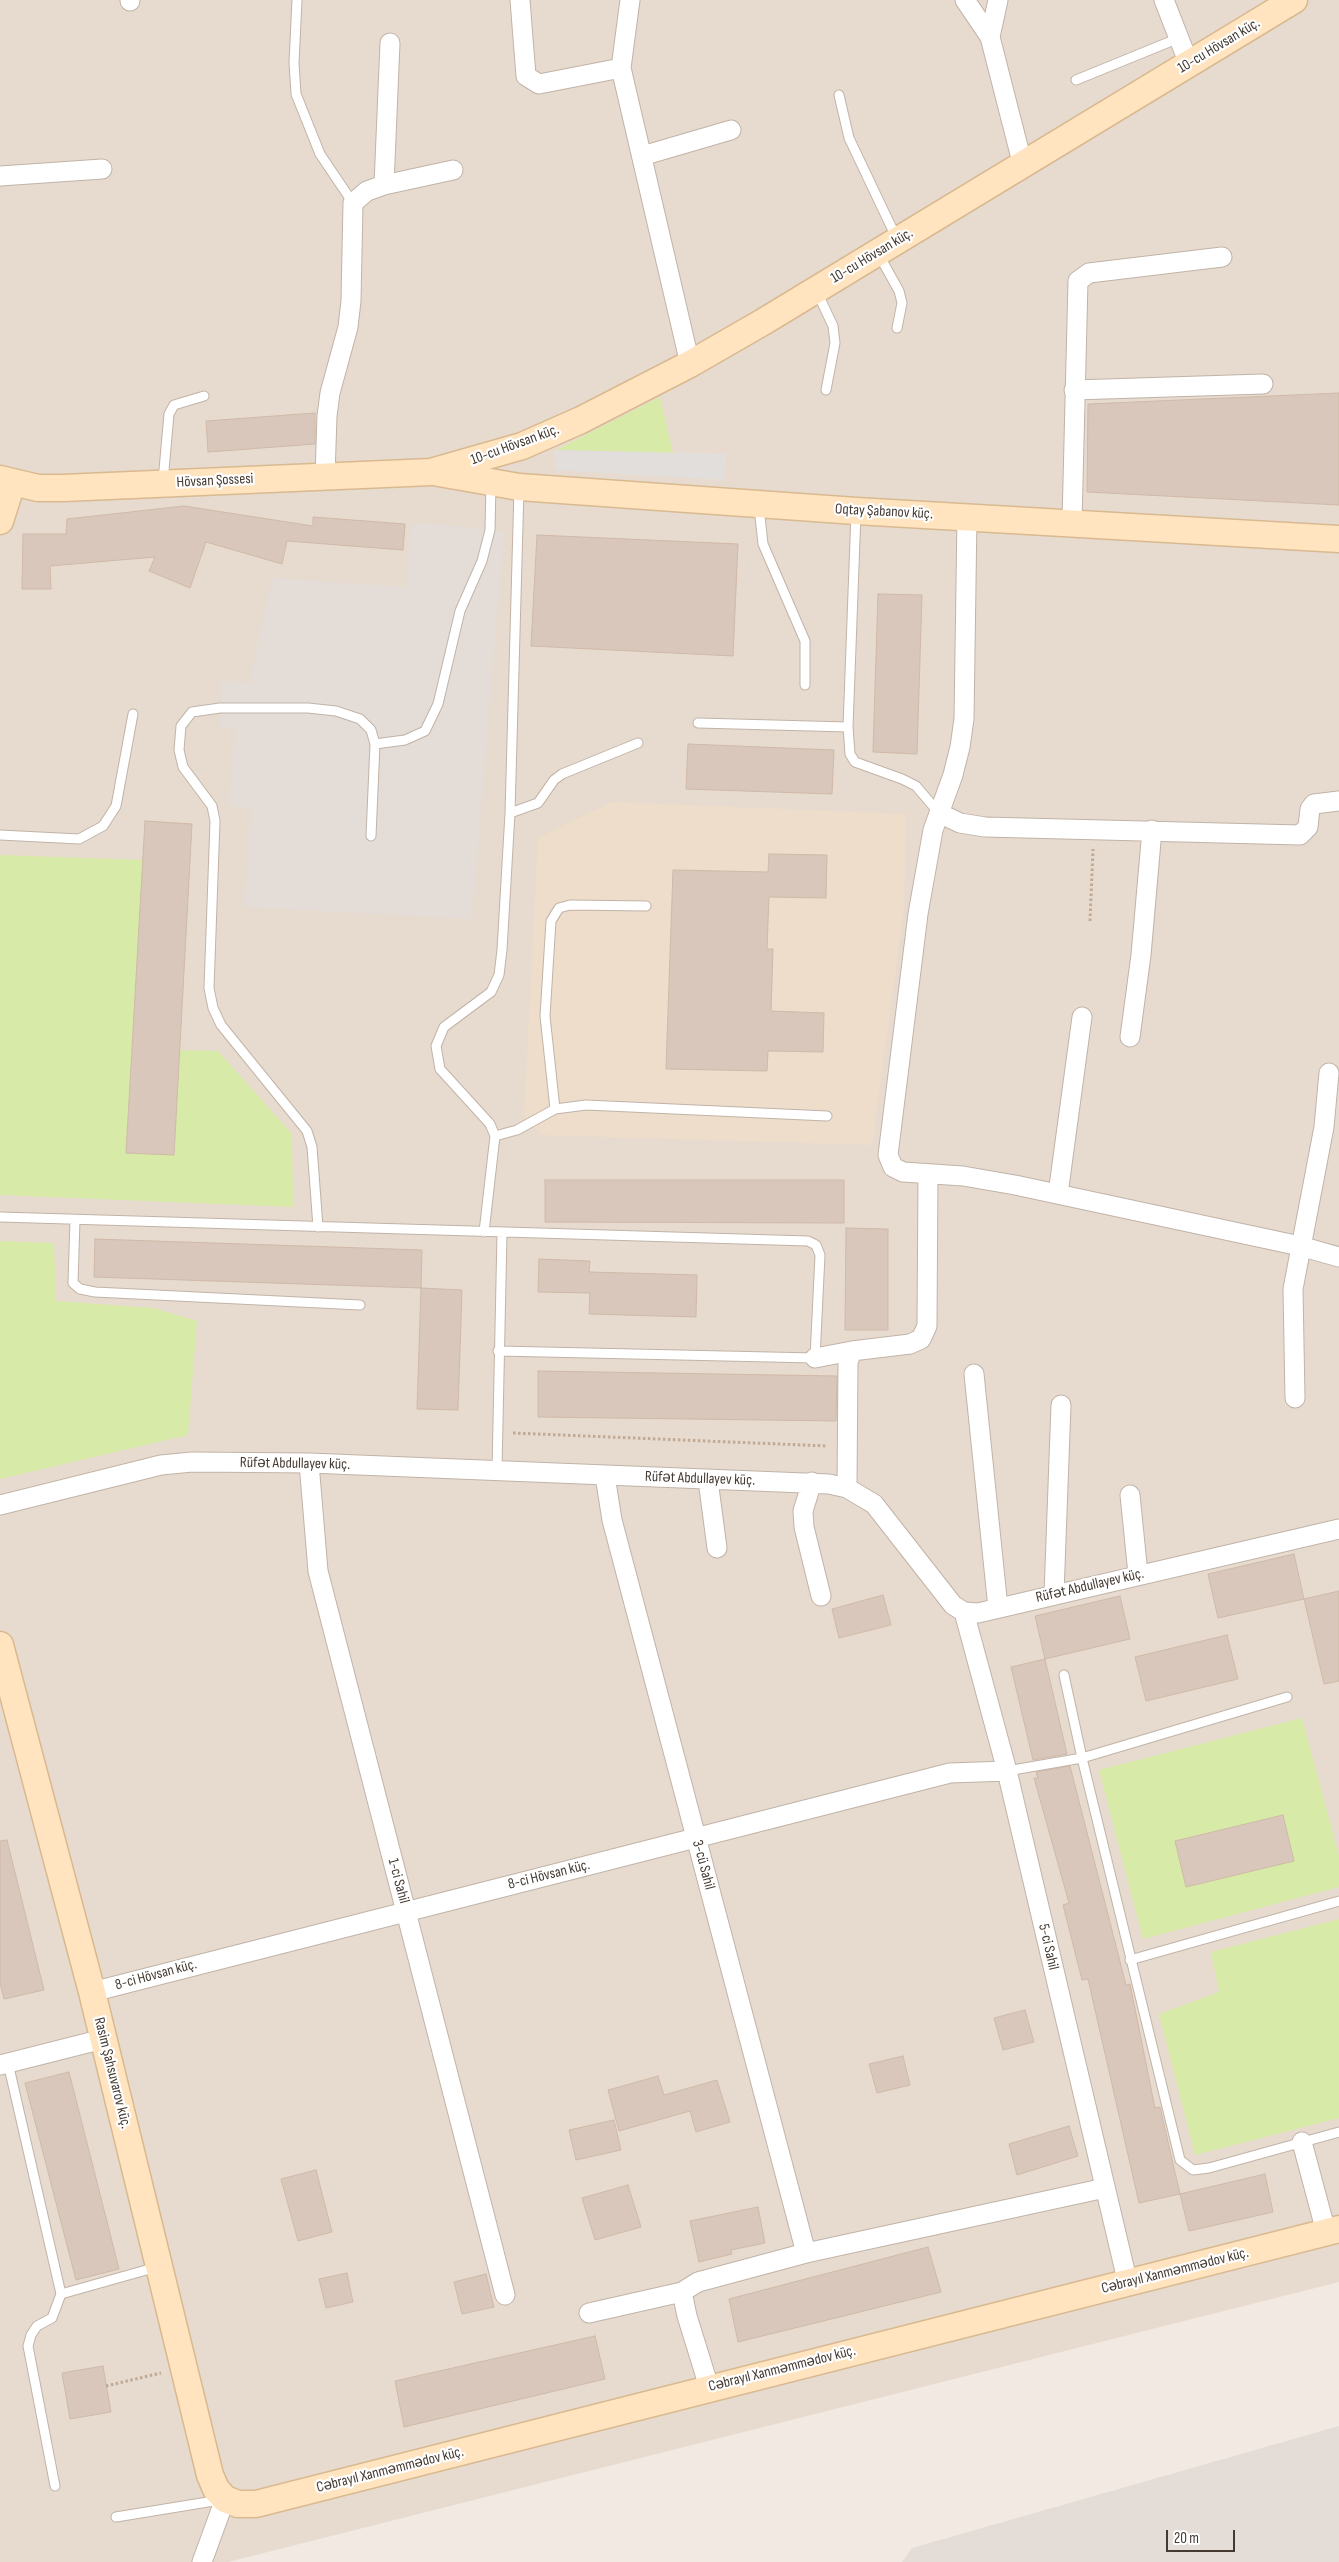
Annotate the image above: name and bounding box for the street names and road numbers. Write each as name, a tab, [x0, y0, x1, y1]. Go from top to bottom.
street label: 10-cu Hövsan küç.	[1175, 14, 1263, 78]
street label: 10-cu Hövsan küç.	[828, 224, 916, 288]
street label: 10-cu Hövsan küç.	[468, 421, 562, 469]
street label: Hövsan Şossesi	[176, 470, 254, 492]
street label: Oqtay Şabanov küç.	[835, 500, 933, 524]
street label: Rüfət Abdullayev küç.	[240, 1454, 350, 1474]
street label: Rüfət Abdullayev küç.	[645, 1468, 755, 1490]
street label: Rüfət Abdullayev küç.	[1034, 1565, 1146, 1607]
street label: 3-cü Sahil	[688, 1838, 718, 1892]
street label: 1-ci Sahil	[383, 1856, 413, 1906]
street label: 8-ci Hövsan küç.	[506, 1856, 592, 1894]
street label: 5-ci Sahil	[1034, 1922, 1062, 1972]
street label: 8-ci Hövsan küç.	[113, 1955, 199, 1995]
street label: Rasim Şahsuvarov küç.	[89, 2016, 135, 2130]
street label: Cəbrayıl Xanməmmədov küç.	[1100, 2244, 1250, 2298]
street label: Cəbrayıl Xanməmmədov küç.	[707, 2342, 857, 2396]
street label: Cəbrayıl Xanməmmədov küç.	[315, 2443, 465, 2497]

